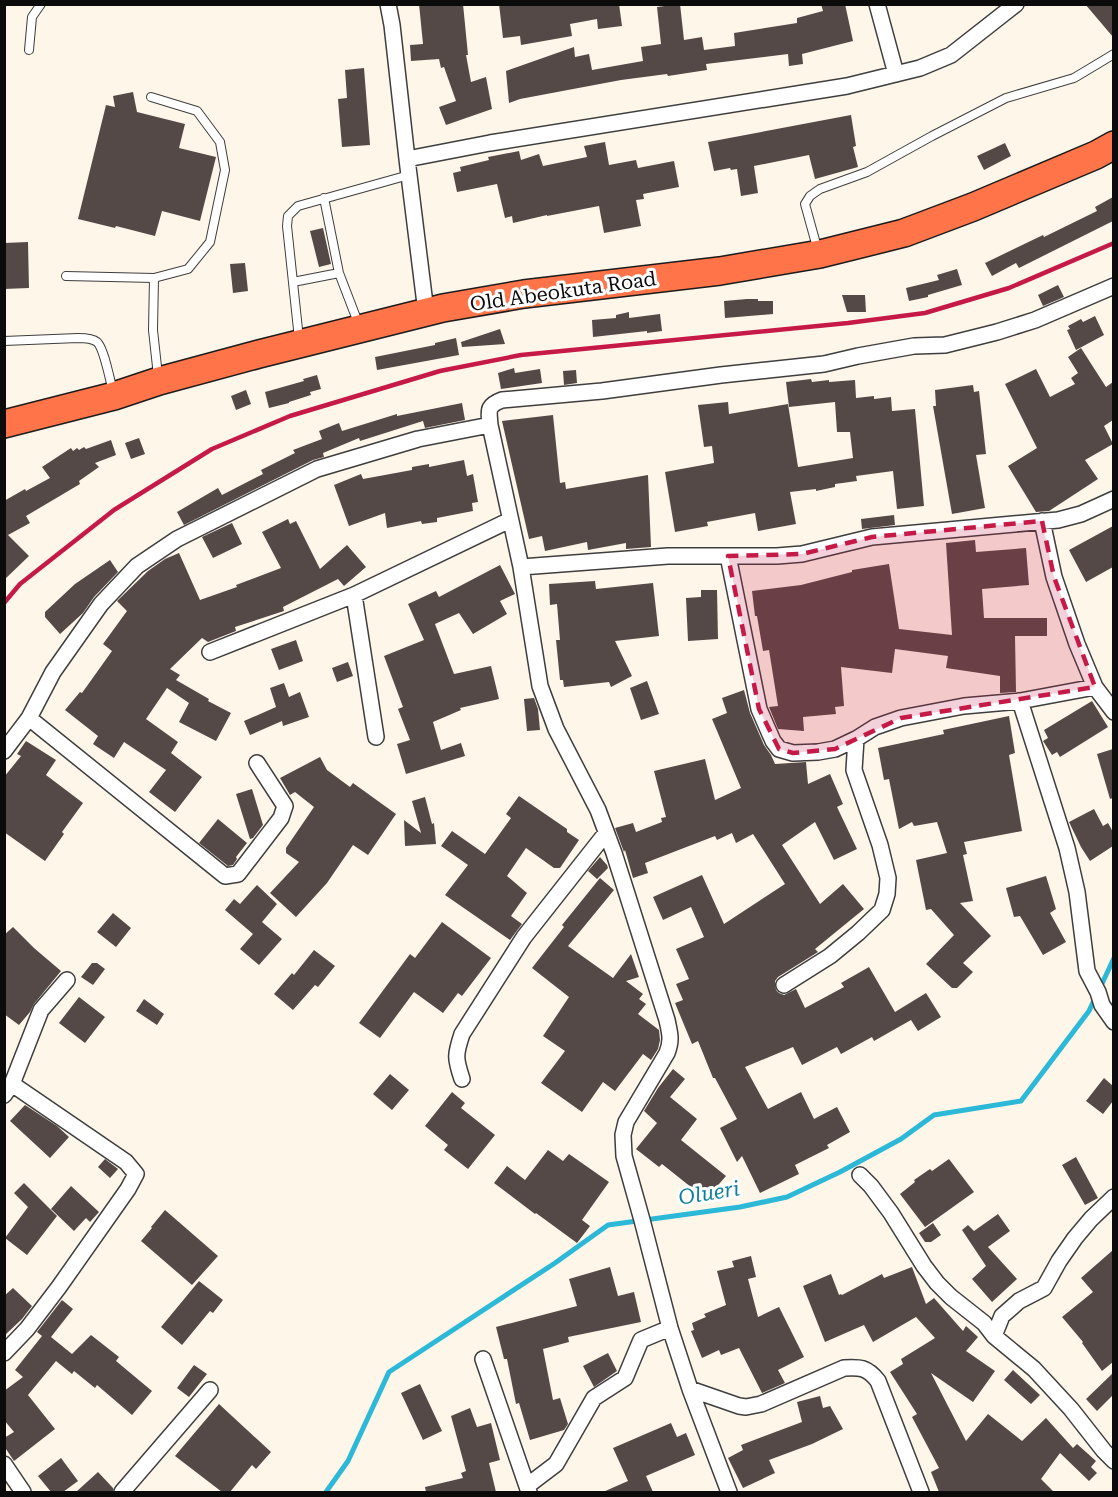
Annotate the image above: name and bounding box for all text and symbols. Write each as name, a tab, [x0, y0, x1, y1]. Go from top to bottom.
street label: Old Abeokuta Road	[468, 266, 658, 316]
water label: Olueri	[677, 1176, 741, 1210]

